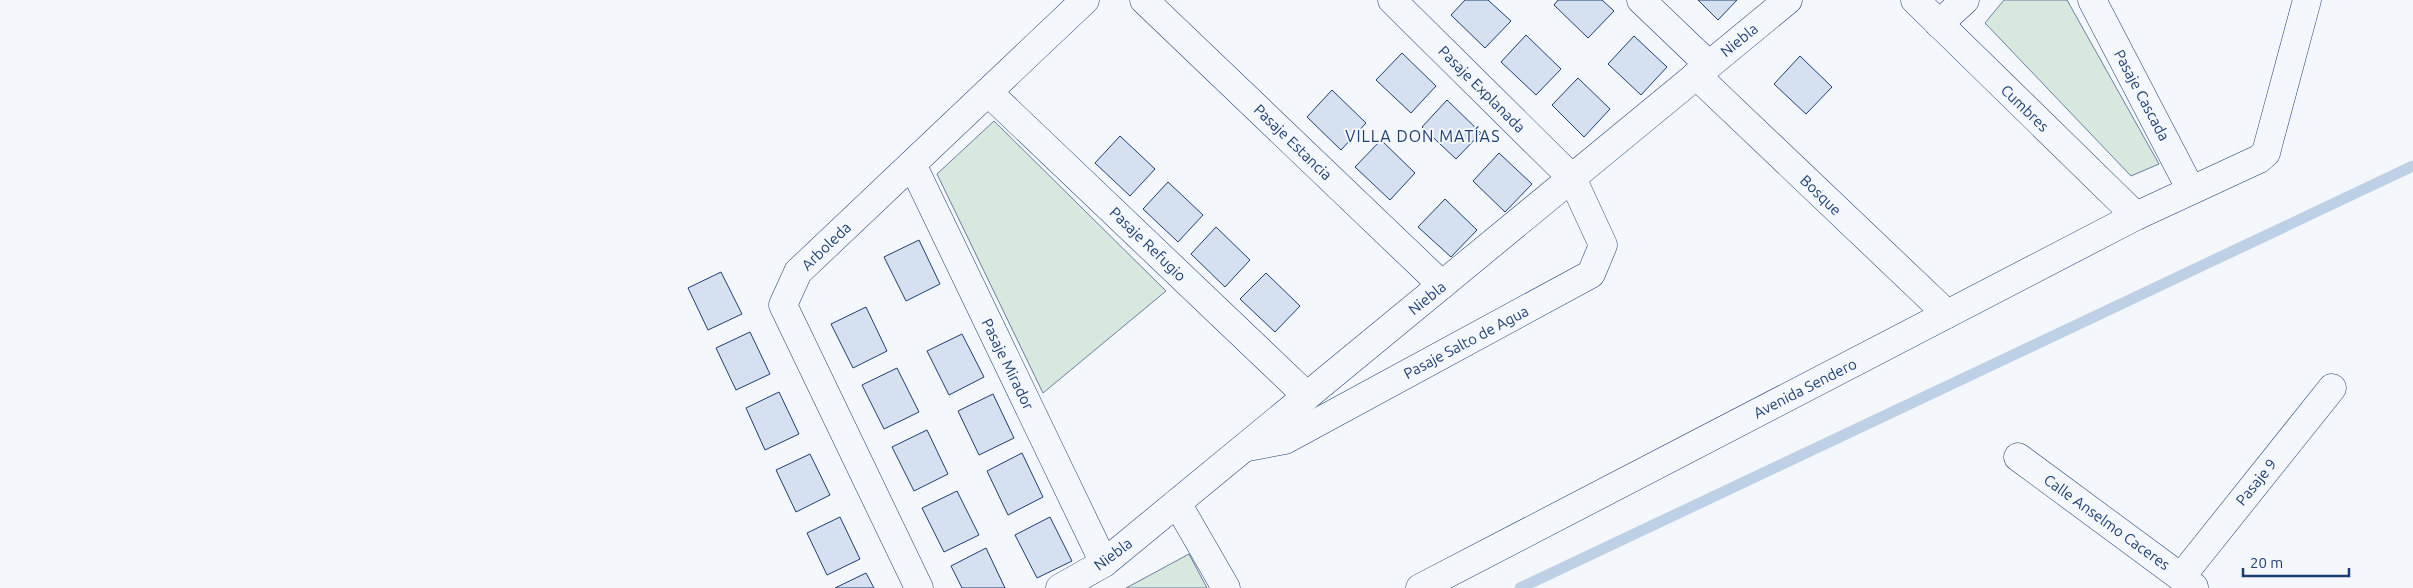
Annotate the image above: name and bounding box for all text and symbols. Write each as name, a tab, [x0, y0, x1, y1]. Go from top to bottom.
street label: Niebla	[1717, 20, 1761, 60]
street label: Pasaje Explanada	[1435, 42, 1529, 136]
street label: Pasaje Cascada	[2111, 47, 2173, 143]
street label: Cumbres	[1998, 81, 2052, 135]
street label: Pasaje Estancia	[1251, 101, 1335, 183]
district label: VILLA DON MATÍAS	[1345, 125, 1501, 145]
street label: Bosque	[1797, 171, 1845, 219]
street label: Pasaje Refugio	[1106, 203, 1190, 285]
street label: Arboleda	[798, 218, 854, 274]
street label: Niebla	[1405, 278, 1449, 318]
street label: Pasaje Salto de Agua	[1401, 302, 1531, 382]
street label: Pasaje Mirador	[979, 316, 1038, 413]
street label: Avenida Sendero	[1751, 355, 1859, 421]
street label: Pasaje 9	[2232, 455, 2280, 509]
street label: Calle Anselmo Caceres	[2041, 471, 2173, 573]
street label: Niebla	[1091, 534, 1135, 574]
scale bar	[2243, 546, 2349, 578]
text: 20 m	[2250, 554, 2283, 571]

